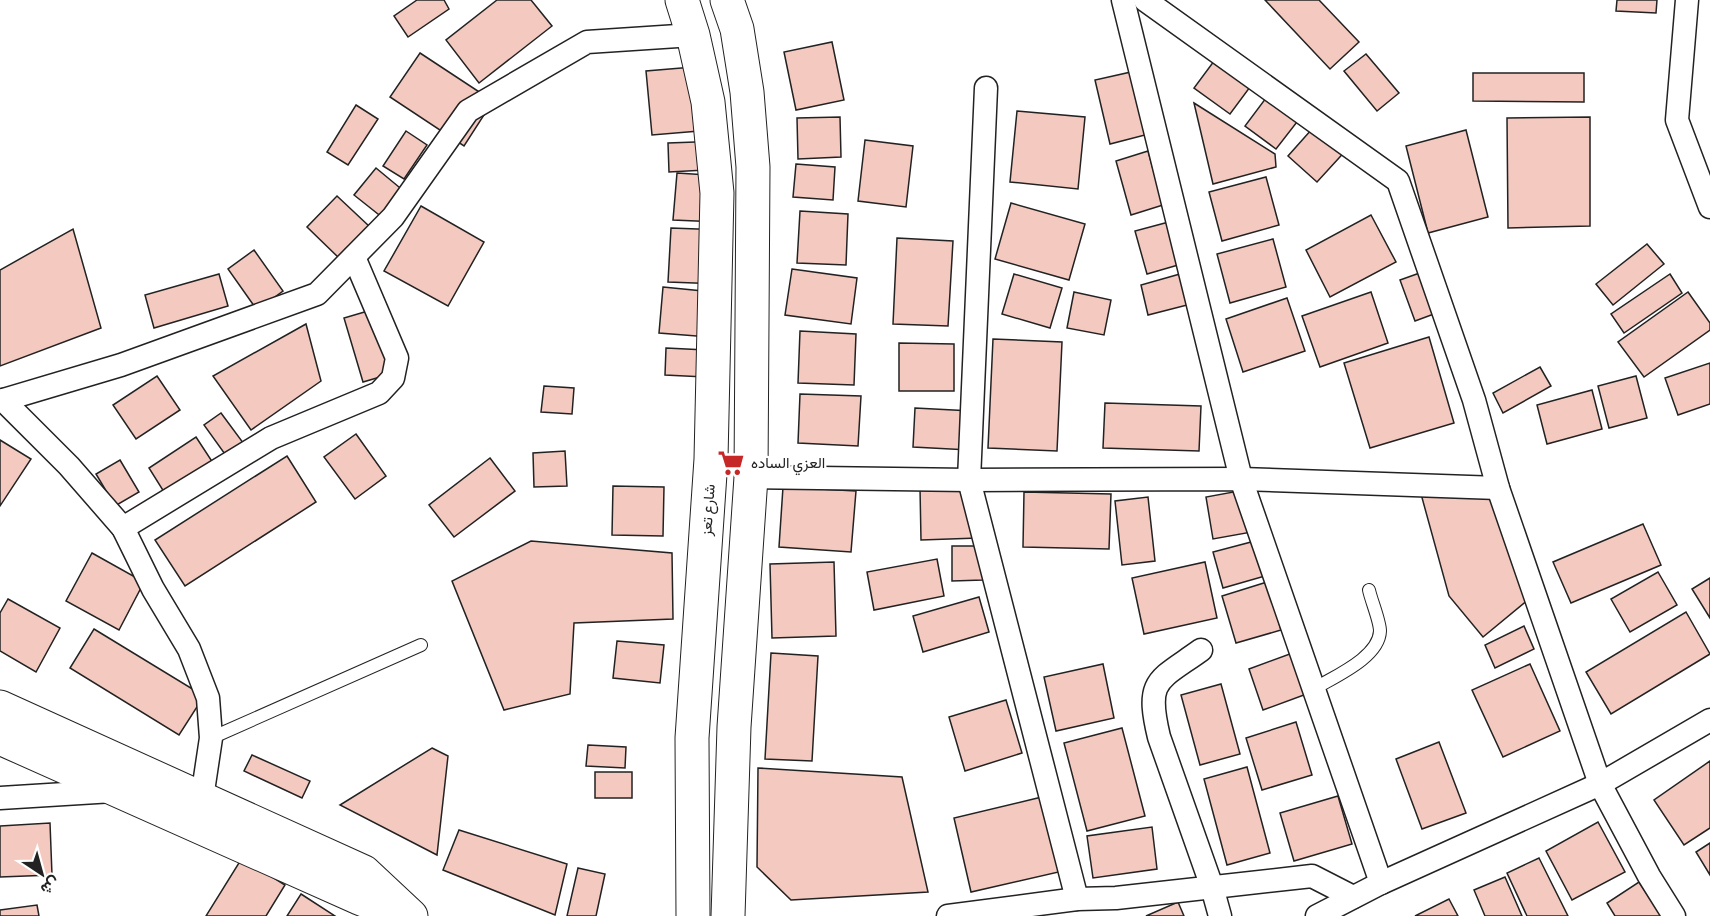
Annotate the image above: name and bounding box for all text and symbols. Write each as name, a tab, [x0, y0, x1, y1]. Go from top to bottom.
supermarket icon: العزي الساده	[716, 448, 746, 478]
place label: العزي الساده	[751, 453, 825, 476]
street label: شارع تعز	[696, 483, 721, 538]
north arrow	[12, 844, 72, 904]
text: ش	[36, 871, 64, 900]

